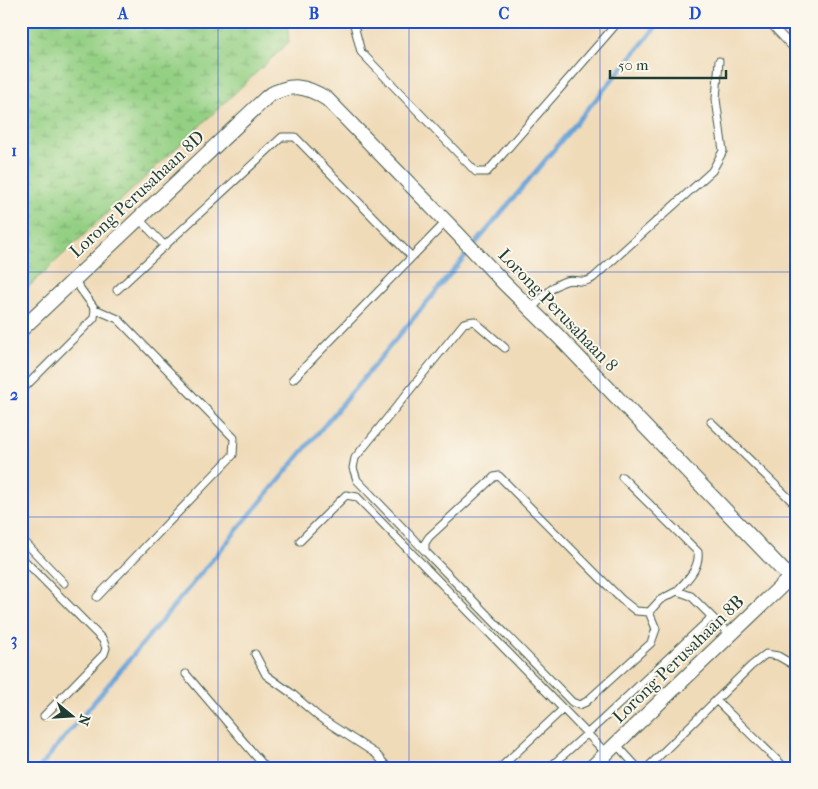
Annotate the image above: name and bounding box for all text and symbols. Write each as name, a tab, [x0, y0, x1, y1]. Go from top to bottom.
text: A	[117, 4, 129, 23]
text: B	[309, 4, 319, 23]
text: C	[499, 4, 510, 23]
text: D	[689, 4, 701, 23]
scale bar	[610, 48, 727, 80]
text: 50 m	[618, 56, 649, 74]
street label: Lorong Perusahaan 8D	[66, 127, 209, 262]
text: 1	[11, 141, 17, 160]
street label: Lorong Perusahaan 8	[494, 245, 622, 376]
text: 2	[10, 385, 18, 404]
street label: Lorong Perusahaan 8B	[608, 591, 748, 728]
text: 3	[11, 630, 17, 650]
north arrow	[48, 692, 98, 742]
text: N	[74, 712, 94, 728]

